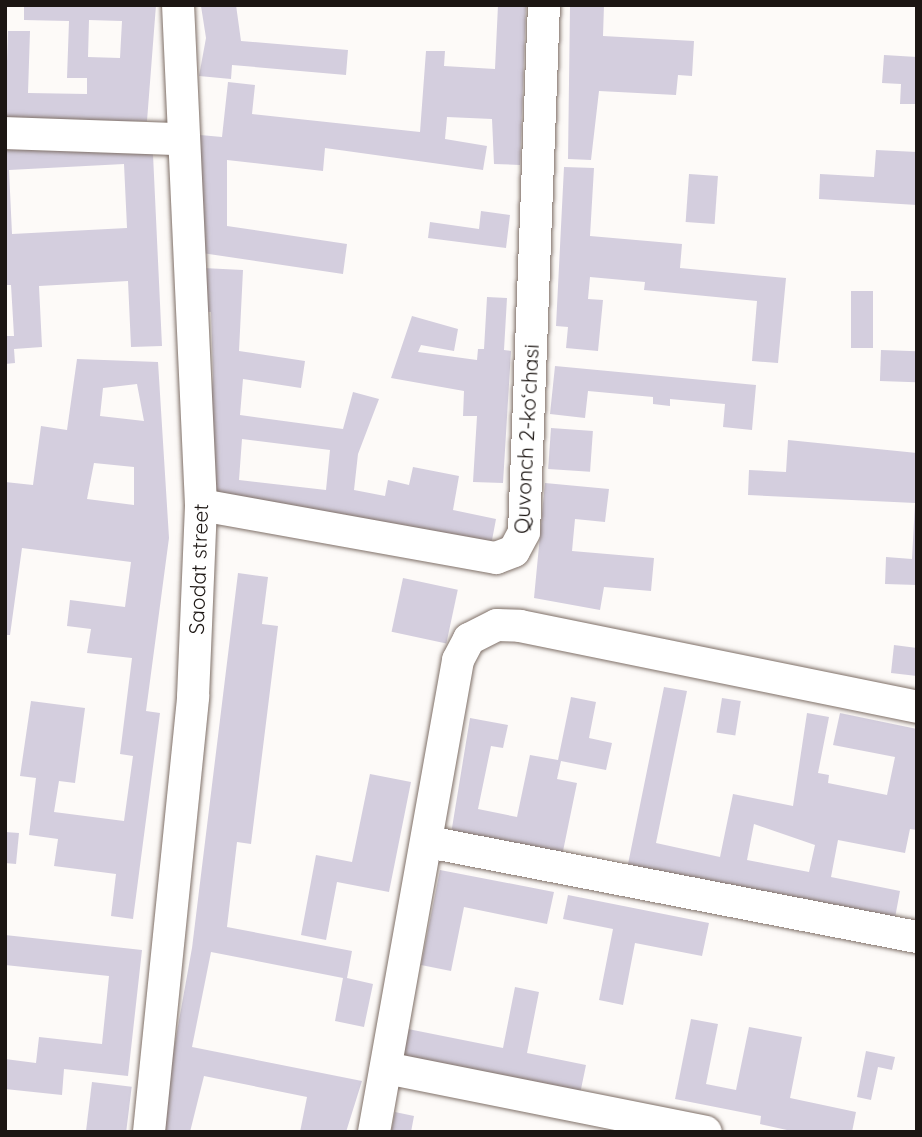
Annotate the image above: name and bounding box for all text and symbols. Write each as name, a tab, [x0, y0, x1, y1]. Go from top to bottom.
street label: Quvonch 2-koʻchasi	[508, 344, 544, 534]
street label: Saodat street	[183, 503, 213, 635]

